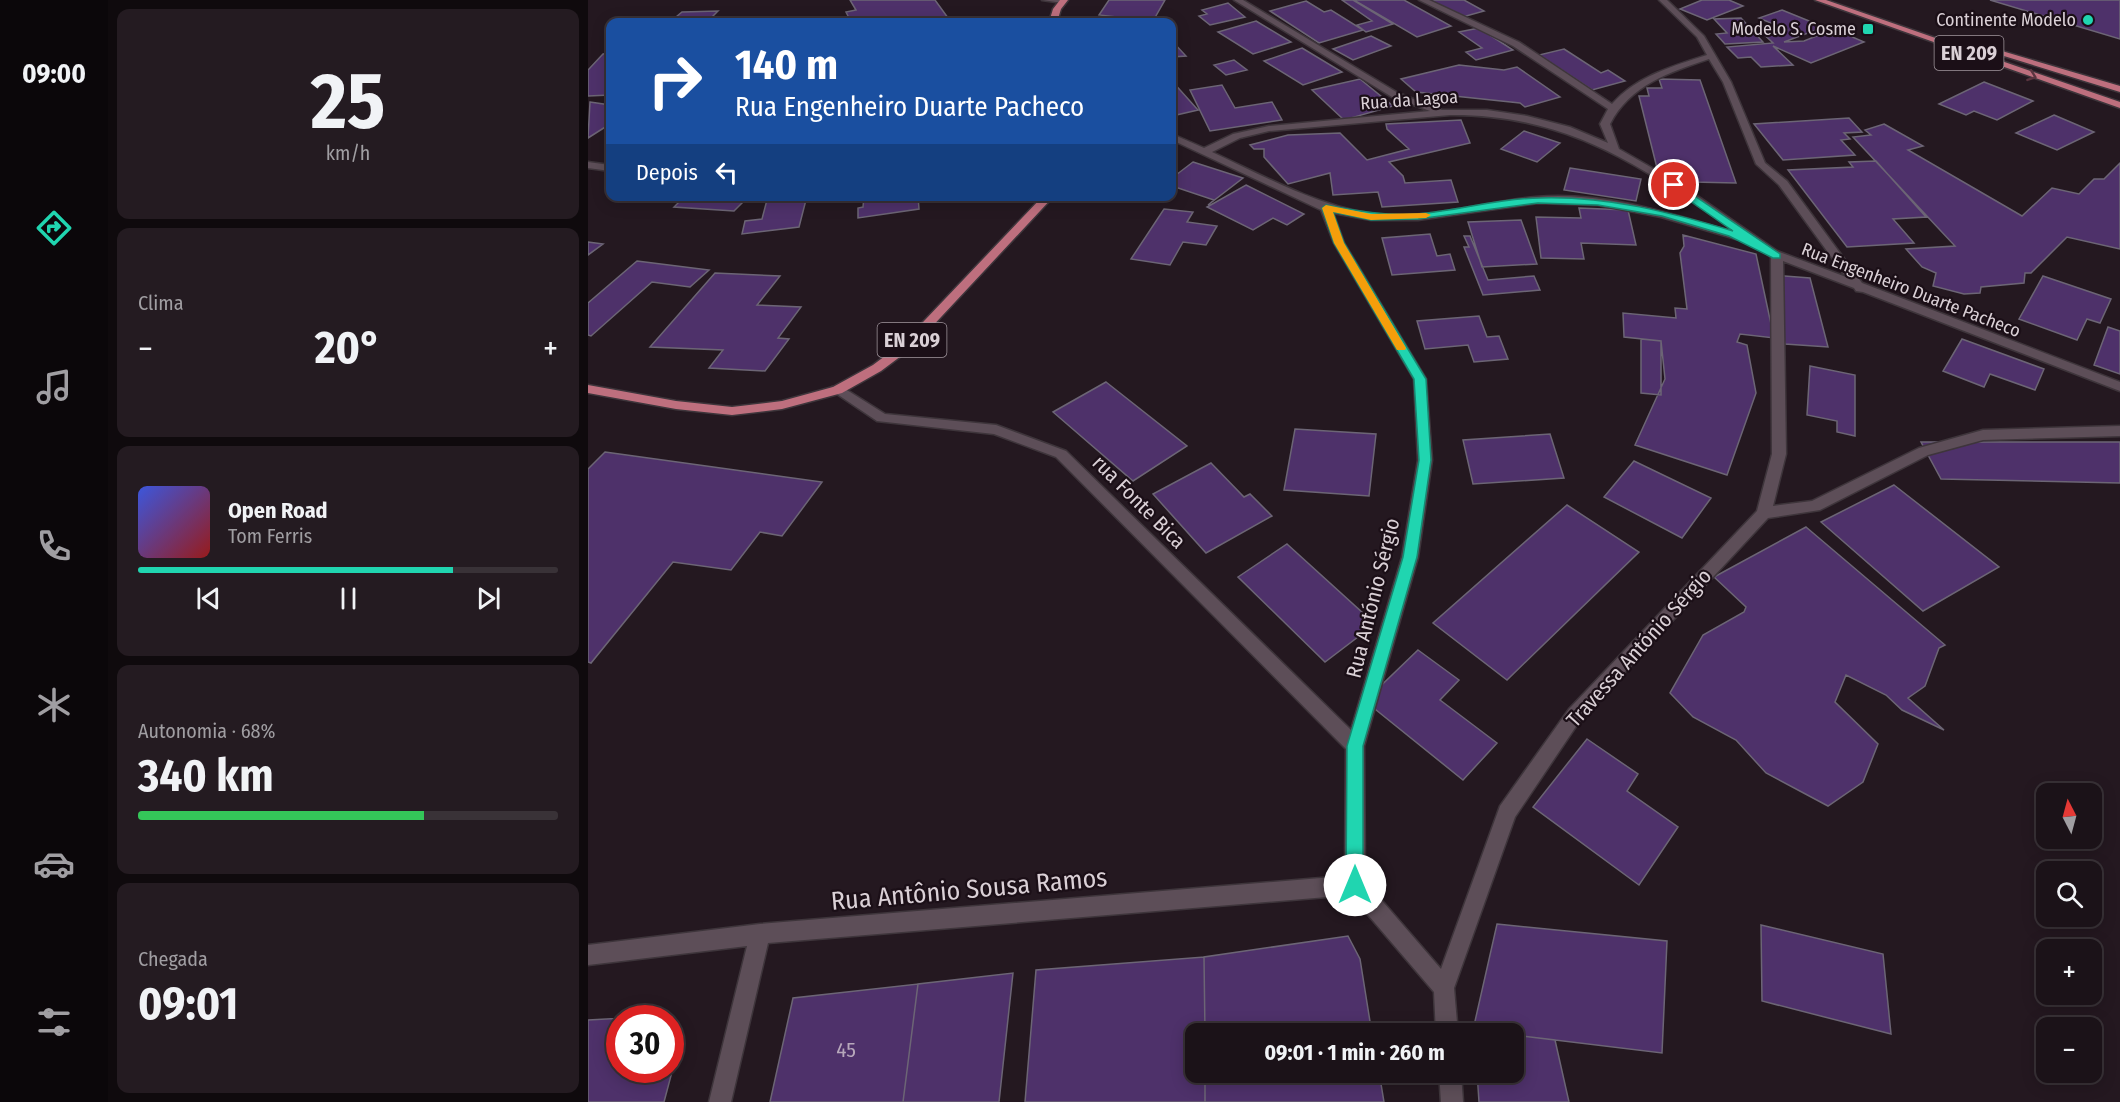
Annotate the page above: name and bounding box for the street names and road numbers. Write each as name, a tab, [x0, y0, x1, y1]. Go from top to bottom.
road number: EN 209	[1934, 36, 2004, 70]
street label: Rua da Lagoa	[1359, 86, 1459, 114]
street label: Rua Engenheiro Duarte Pacheco	[1798, 238, 2024, 342]
road number: EN 209	[878, 323, 946, 357]
street label: rua Fonte Bica	[1087, 450, 1191, 554]
street label: Rua António Sérgio	[1341, 515, 1405, 681]
street label: Travessa António Sérgio	[1561, 563, 1717, 733]
street label: Rua Antônio Sousa Ramos	[830, 862, 1108, 917]

